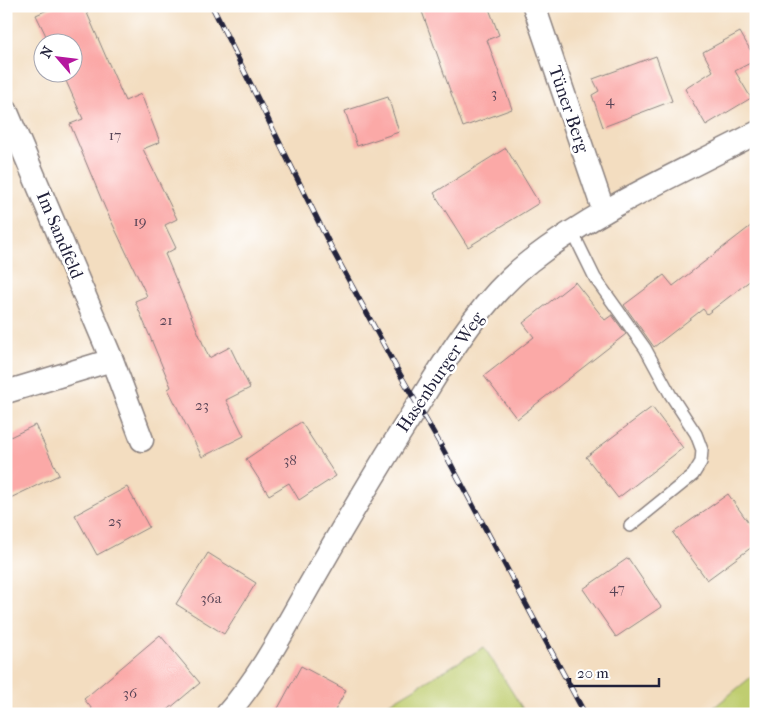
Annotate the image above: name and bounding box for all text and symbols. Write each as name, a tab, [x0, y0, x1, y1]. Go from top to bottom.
north arrow	[32, 32, 82, 82]
text: N	[37, 43, 57, 61]
street label: Tüner Berg	[544, 63, 593, 156]
house number: 3	[491, 84, 497, 102]
house number: 4	[606, 91, 616, 109]
house number: 17	[109, 126, 121, 144]
street label: Im Sandfeld	[32, 188, 87, 282]
house number: 19	[133, 212, 147, 230]
street label: Hasenburger Weg	[392, 308, 489, 436]
house number: 21	[159, 311, 173, 329]
house number: 23	[195, 396, 209, 414]
house number: 38	[283, 451, 297, 469]
house number: 25	[108, 512, 122, 530]
house number: 47	[609, 579, 625, 597]
house number: 36a	[200, 589, 223, 607]
scale bar	[570, 655, 658, 687]
text: 20 m	[577, 664, 609, 682]
house number: 36	[123, 684, 138, 702]

